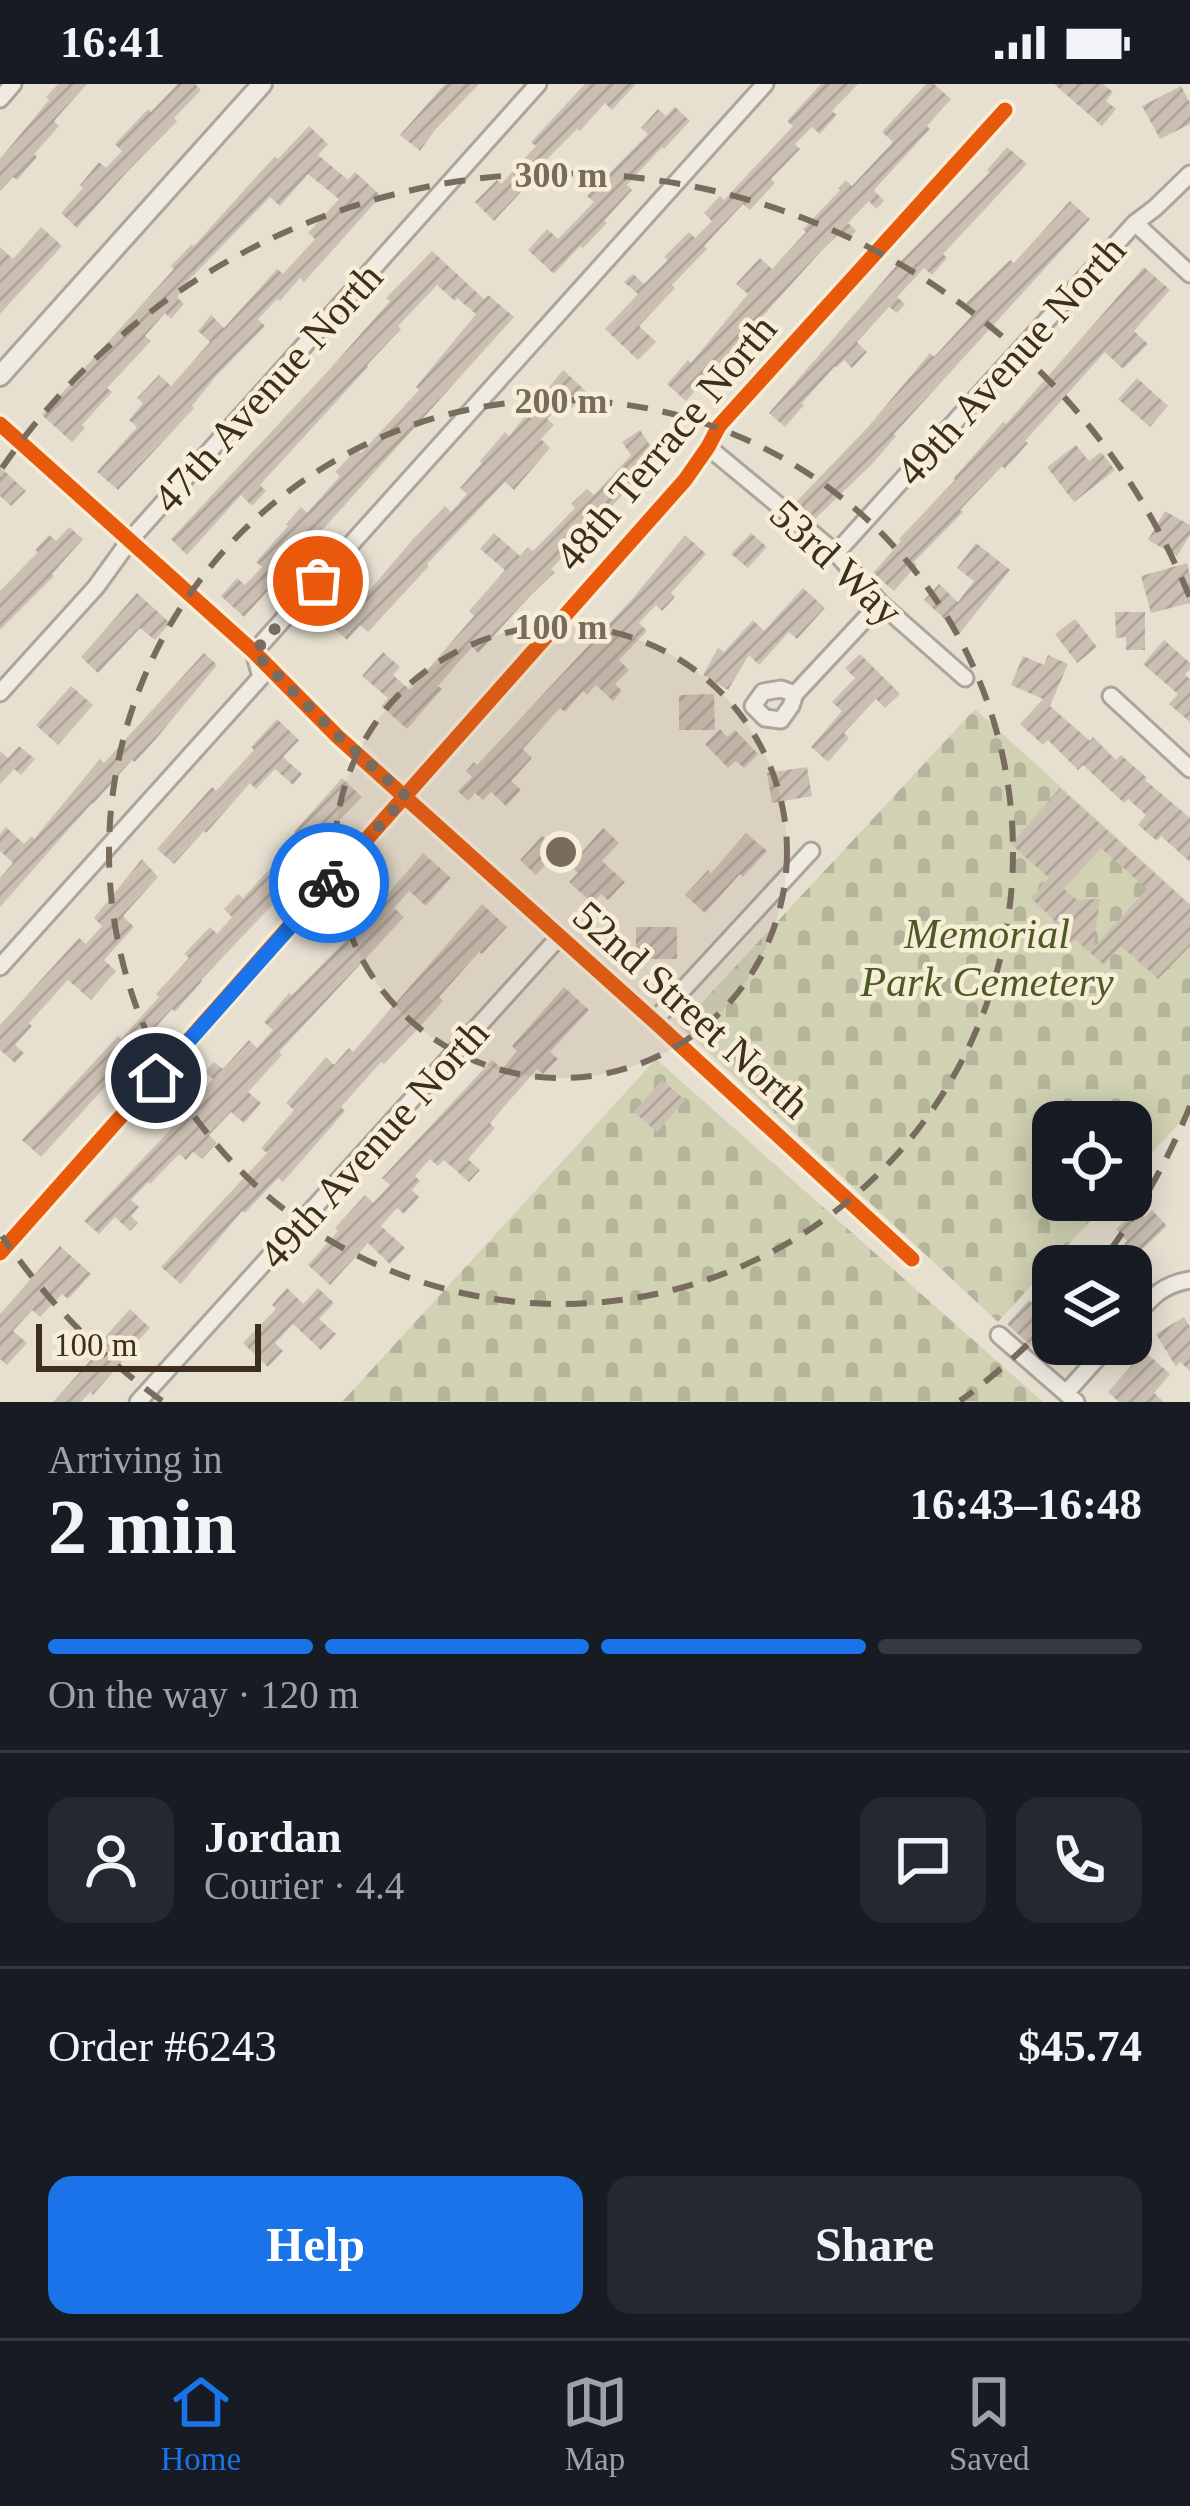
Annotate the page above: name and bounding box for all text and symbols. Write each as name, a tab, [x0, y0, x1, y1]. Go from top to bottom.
text: 16:41	[60, 17, 165, 67]
text: 300 m	[515, 155, 608, 195]
street label: 49th Avenue North	[887, 227, 1135, 495]
street label: 47th Avenue North	[144, 254, 392, 522]
street label: 48th Terrace North	[546, 306, 786, 579]
text: 200 m	[515, 381, 608, 421]
street label: 53rd Way	[761, 490, 911, 635]
pin	[267, 530, 369, 632]
icon: bag	[285, 548, 351, 614]
text: 100 m	[515, 607, 608, 647]
courier	[269, 823, 389, 943]
centre of rings	[540, 831, 582, 873]
icon: bike	[296, 850, 362, 916]
street label: 52nd Street North	[564, 892, 819, 1128]
park label: Memorial Park Cemetery	[859, 911, 1114, 1005]
street label: 49th Avenue North	[250, 1010, 498, 1278]
pin	[105, 1027, 207, 1129]
icon: home	[123, 1045, 189, 1111]
map controls	[1032, 1101, 1152, 1365]
button: locate	[1032, 1101, 1152, 1221]
button: layers	[1032, 1245, 1152, 1365]
scale bar	[36, 1318, 261, 1371]
text: 100 m	[54, 1327, 137, 1363]
text: Arriving in	[48, 1438, 222, 1481]
text: 16:43–16:48	[910, 1479, 1142, 1529]
text: 2 min	[48, 1483, 237, 1570]
text: On the way · 120 m	[48, 1673, 359, 1716]
button: person	[48, 1797, 174, 1923]
button: chat	[860, 1797, 986, 1923]
button: phone	[1016, 1797, 1142, 1923]
text: Jordan	[204, 1812, 342, 1862]
text: Courier · 4.4	[204, 1864, 404, 1907]
text: Order #6243	[48, 2021, 277, 2071]
text: $45.74	[1018, 2021, 1142, 2071]
button: Help	[48, 2176, 583, 2314]
button: Share	[607, 2176, 1142, 2314]
tab: Home	[160, 2369, 241, 2478]
tab: Map	[562, 2369, 628, 2478]
tab: Saved	[949, 2369, 1030, 2478]

